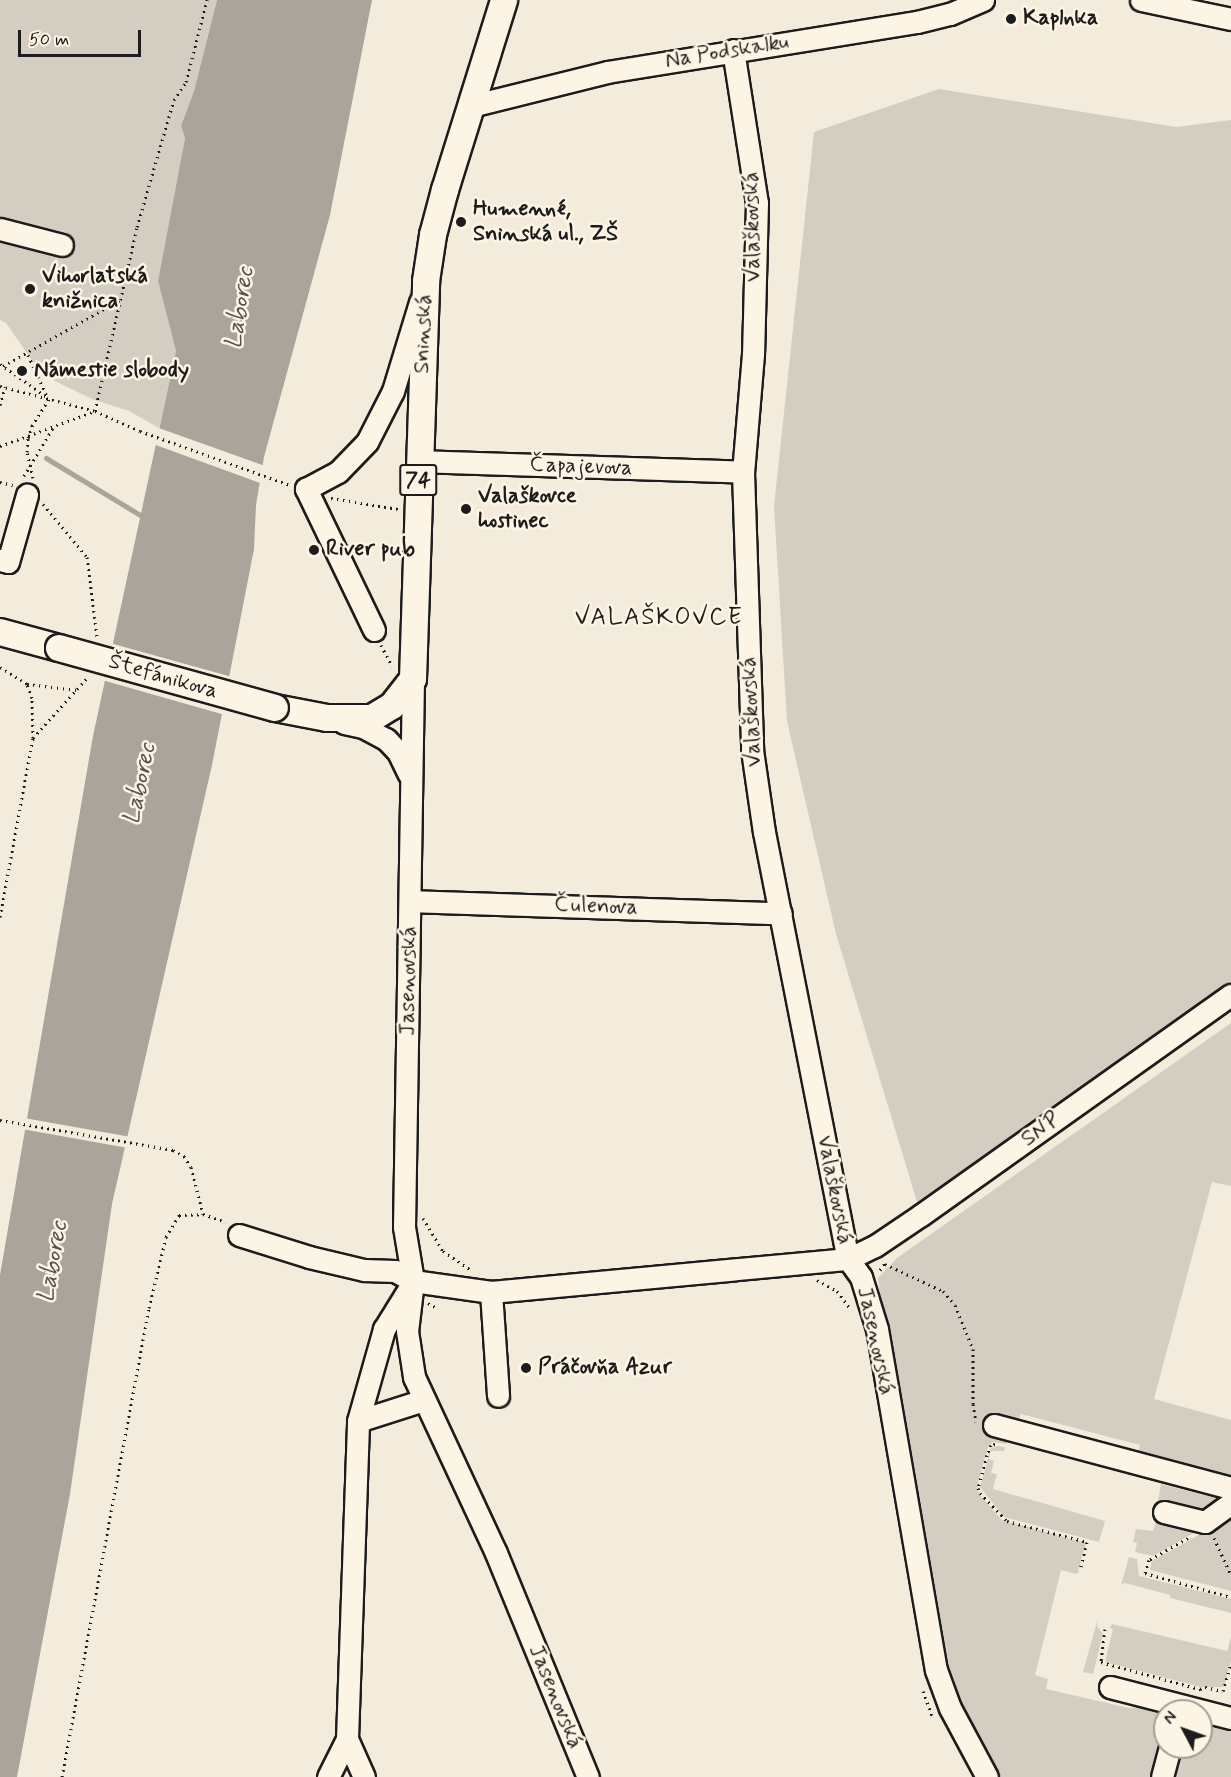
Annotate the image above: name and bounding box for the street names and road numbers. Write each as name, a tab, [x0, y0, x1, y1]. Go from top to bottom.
street label: Na Podskalku	[665, 29, 789, 75]
street label: Valaškovská	[739, 172, 767, 282]
street label: Sninská	[409, 294, 439, 374]
street label: Čapajevova	[529, 452, 633, 482]
road number: 74	[398, 462, 438, 498]
street label: Štefánikova	[105, 649, 221, 705]
street label: Valaškovská	[736, 656, 768, 768]
street label: Čulenova	[554, 892, 638, 922]
street label: Jasenovská	[395, 926, 423, 1036]
street label: SNP	[1016, 1107, 1066, 1153]
street label: Valaškovská	[811, 1133, 857, 1247]
street label: Jasenovská	[851, 1285, 899, 1397]
street label: Jasenovská	[522, 1641, 588, 1753]

